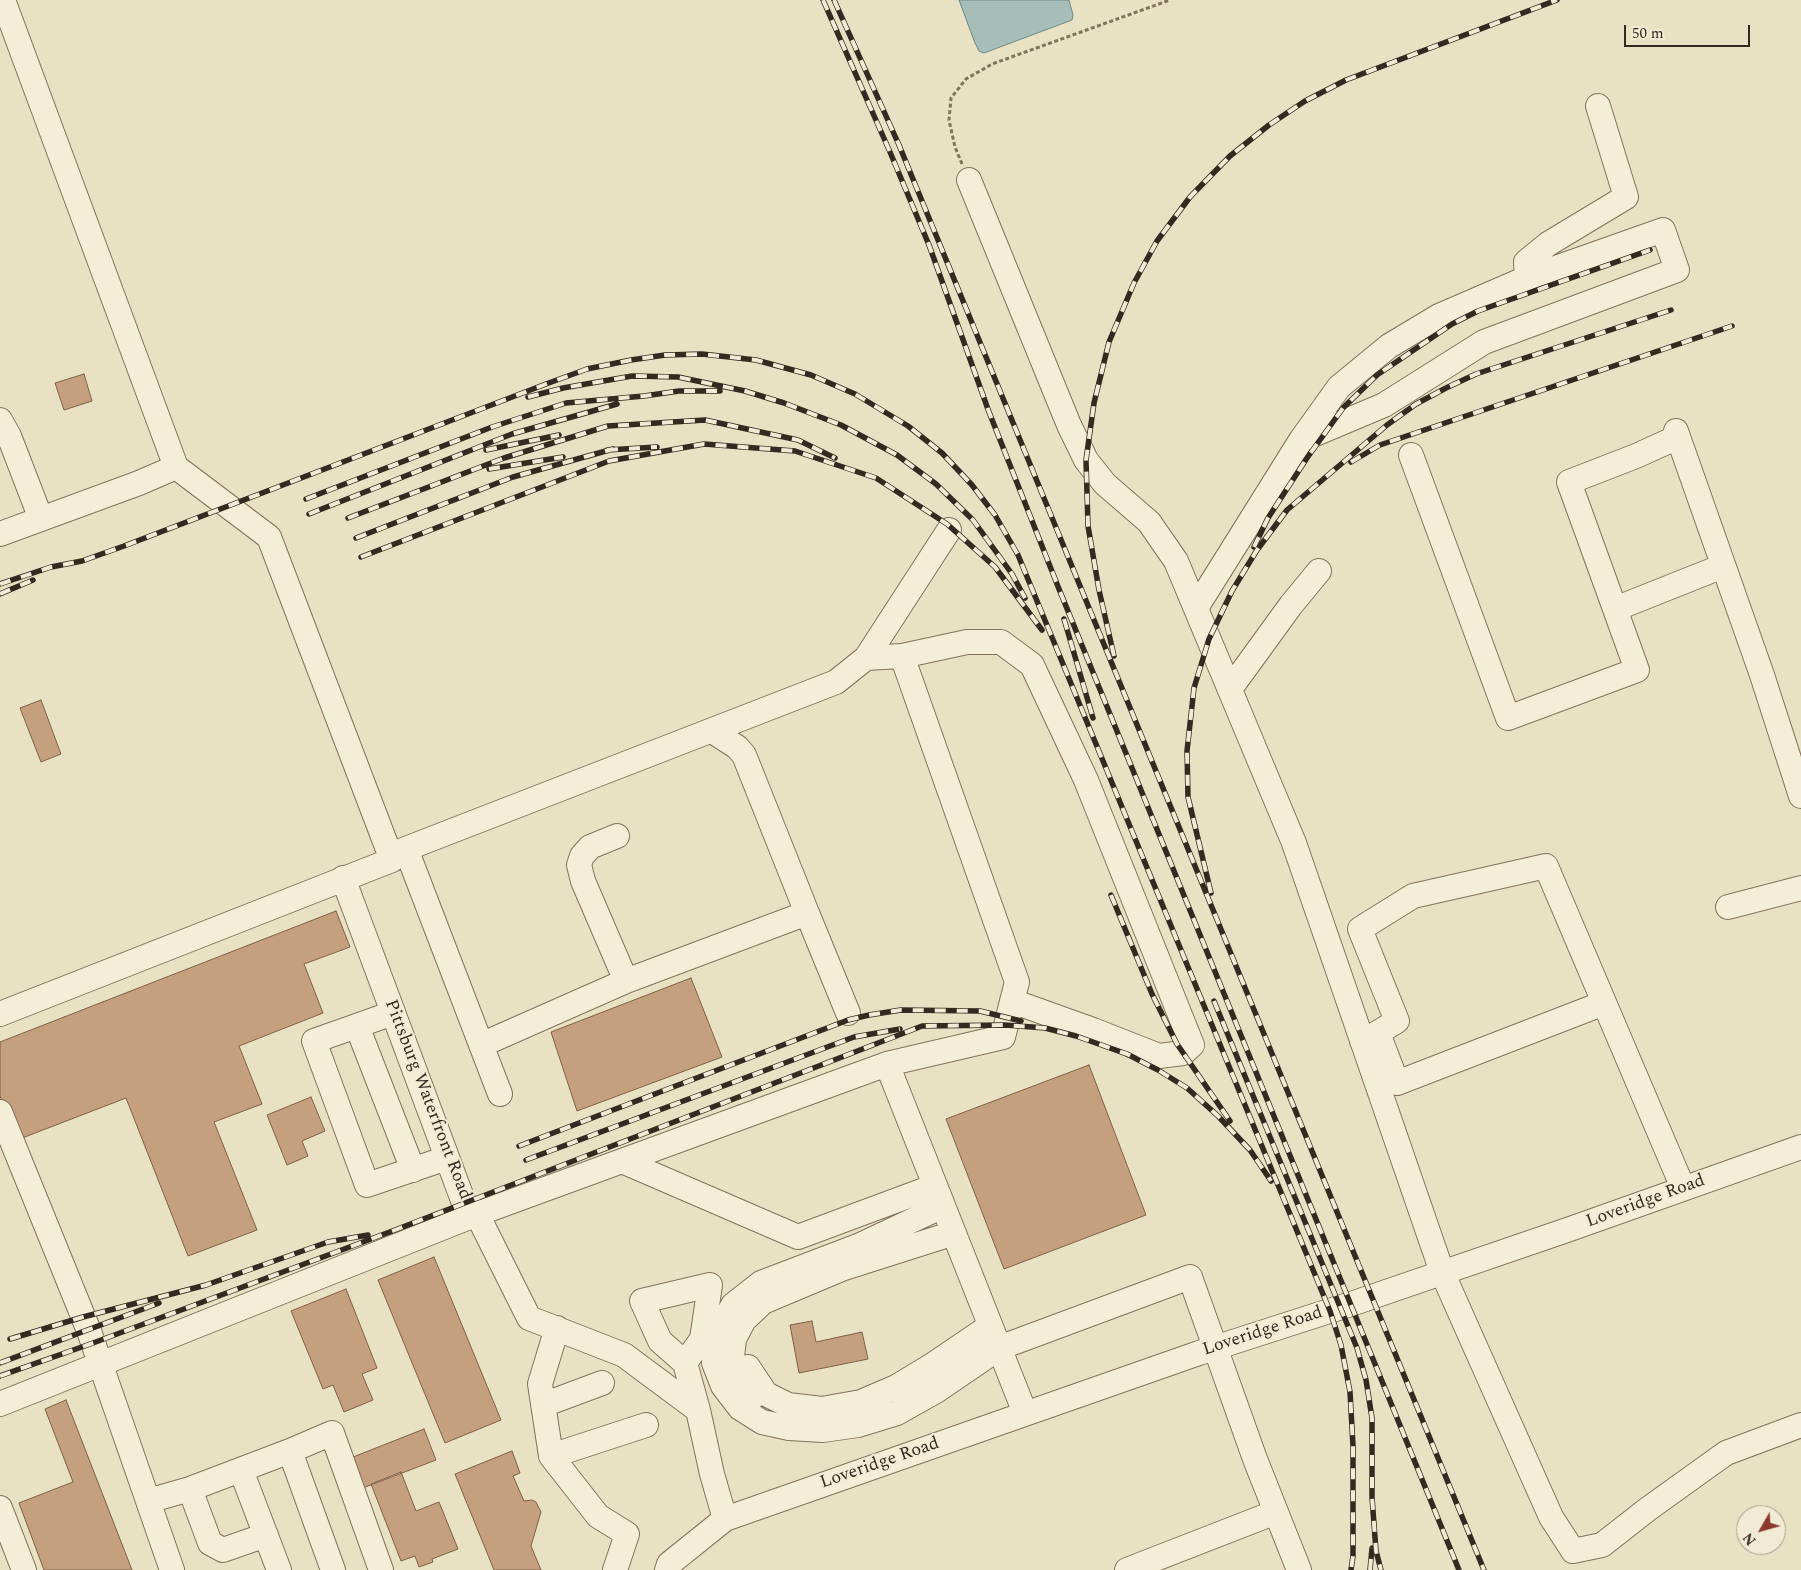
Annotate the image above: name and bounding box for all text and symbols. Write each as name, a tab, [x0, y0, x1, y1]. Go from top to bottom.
scale bar	[1626, 15, 1752, 47]
text: 50 m	[1632, 22, 1664, 45]
street label: Pittsburg Waterfront Road	[379, 997, 475, 1203]
street label: Loveridge Road	[1584, 1171, 1708, 1233]
street label: Loveridge Road	[1200, 1302, 1326, 1362]
street label: Loveridge Road	[818, 1433, 942, 1495]
north arrow	[1736, 1505, 1786, 1555]
text: N	[1738, 1528, 1761, 1550]

